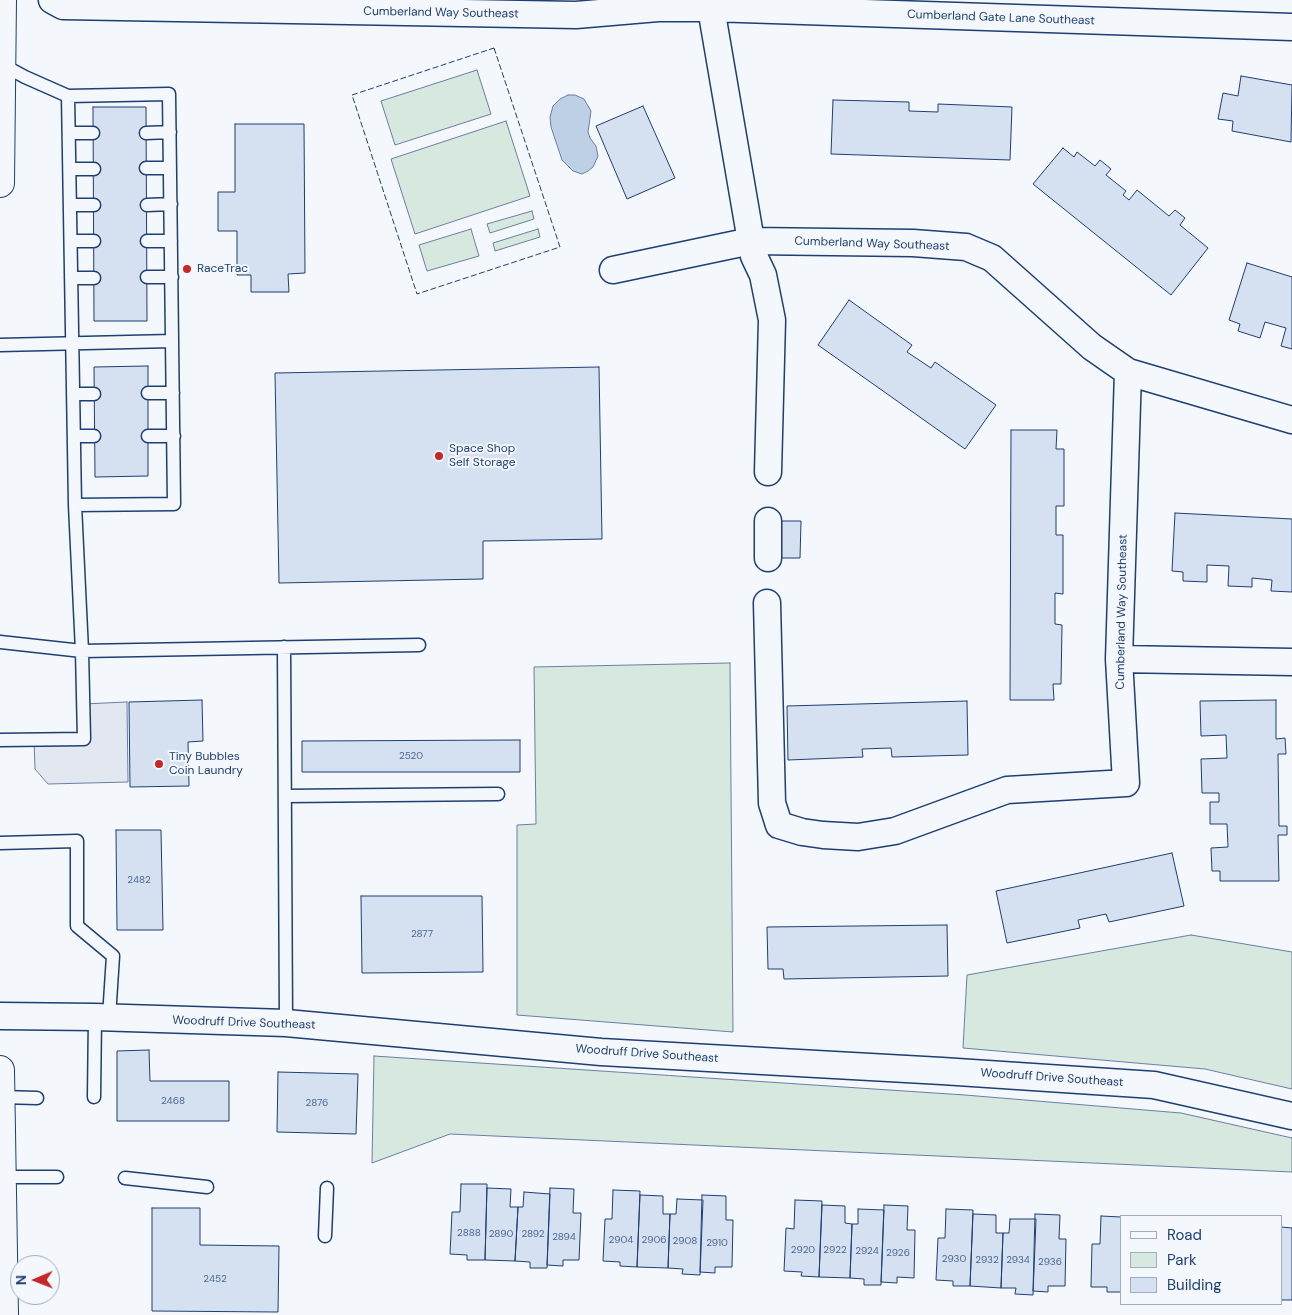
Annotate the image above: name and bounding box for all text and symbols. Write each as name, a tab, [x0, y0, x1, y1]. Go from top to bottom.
street label: Cumberland Way Southeast	[363, 4, 519, 22]
street label: Cumberland Gate Lane Southeast	[907, 8, 1095, 28]
street label: Cumberland Way Southeast	[794, 234, 950, 254]
place label: RaceTrac	[197, 262, 248, 276]
marker: RaceTrac	[181, 263, 193, 275]
place label: Space Shop Self Storage	[449, 442, 516, 470]
marker: Space Shop Self Storage	[433, 450, 445, 462]
street label: Cumberland Way Southeast	[1113, 534, 1131, 690]
place label: Tiny Bubbles Coin Laundry	[169, 750, 243, 778]
house number: 2520	[399, 750, 423, 762]
marker: Tiny Bubbles Coin Laundry	[153, 758, 165, 770]
house number: 2482	[127, 874, 151, 886]
house number: 2877	[411, 928, 433, 940]
street label: Woodruff Drive Southeast	[172, 1013, 316, 1033]
street label: Woodruff Drive Southeast	[575, 1042, 719, 1066]
street label: Woodruff Drive Southeast	[980, 1066, 1124, 1090]
house number: 2468	[161, 1095, 185, 1107]
house number: 2876	[306, 1097, 328, 1109]
legend	[1120, 1215, 1282, 1305]
text: Road	[1167, 1225, 1202, 1245]
house number: 2888	[457, 1227, 481, 1239]
house number: 2890	[489, 1228, 513, 1240]
house number: 2892	[521, 1228, 545, 1240]
house number: 2894	[552, 1231, 576, 1243]
house number: 2904	[609, 1234, 633, 1246]
house number: 2906	[641, 1234, 667, 1246]
house number: 2908	[673, 1235, 697, 1247]
house number: 2910	[706, 1237, 728, 1249]
house number: 2920	[791, 1244, 815, 1256]
house number: 2922	[823, 1244, 847, 1256]
house number: 2924	[855, 1245, 879, 1257]
house number: 2926	[886, 1247, 910, 1259]
text: Park	[1167, 1250, 1197, 1270]
house number: 2930	[942, 1253, 966, 1265]
house number: 2932	[975, 1254, 999, 1266]
house number: 2934	[1006, 1254, 1030, 1266]
north arrow	[10, 1255, 60, 1305]
house number: 2936	[1038, 1256, 1062, 1268]
house number: 2452	[203, 1273, 227, 1285]
text: N	[12, 1275, 30, 1286]
text: Building	[1167, 1275, 1222, 1295]

